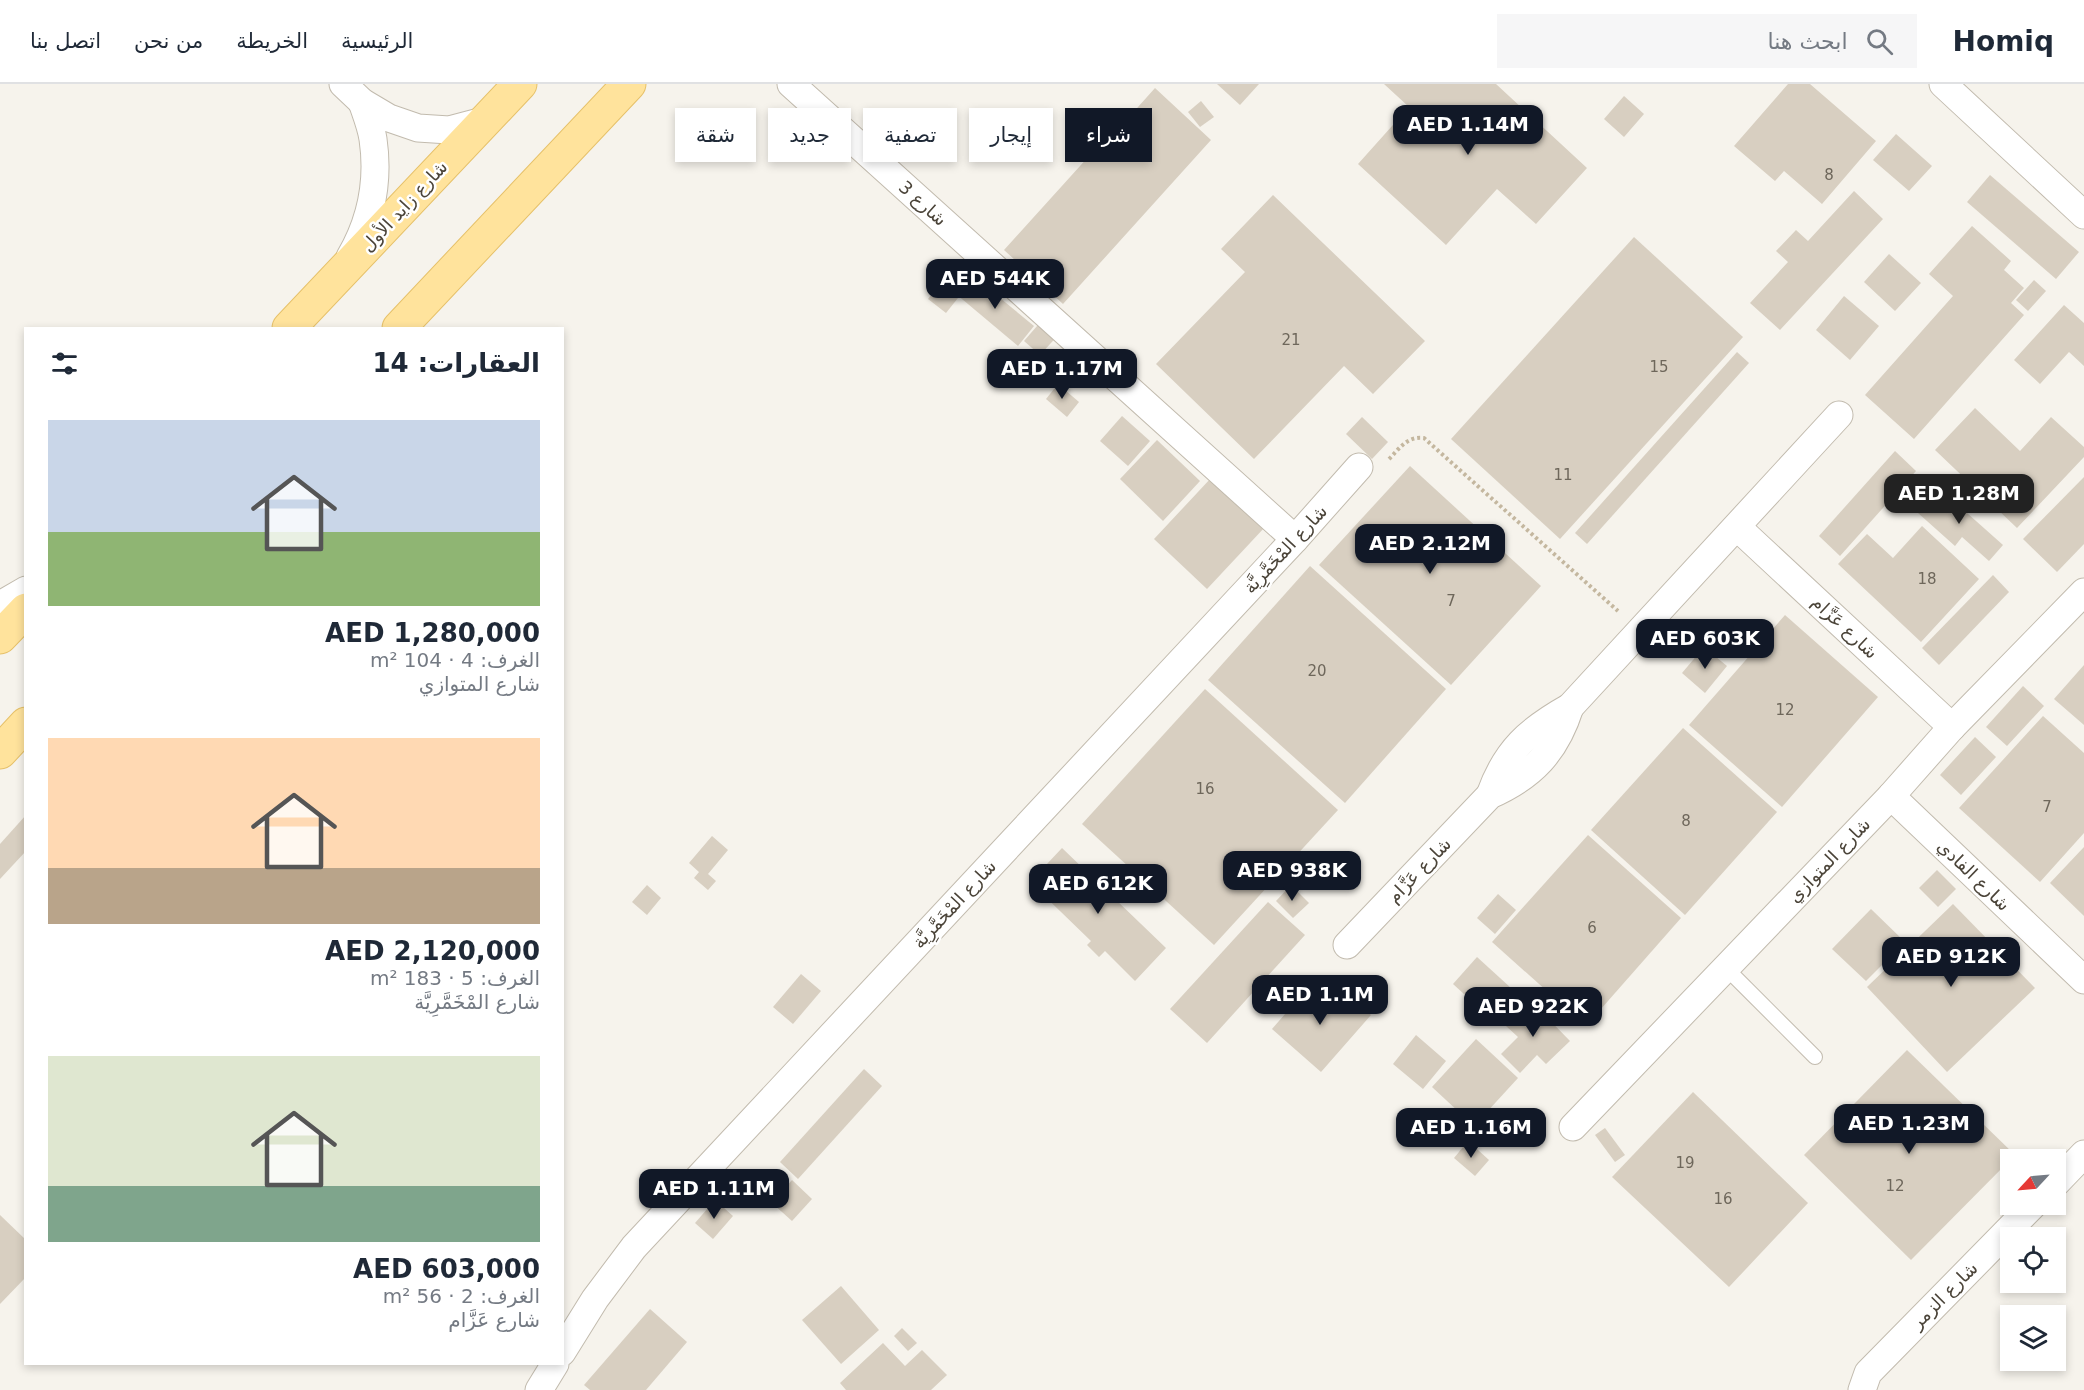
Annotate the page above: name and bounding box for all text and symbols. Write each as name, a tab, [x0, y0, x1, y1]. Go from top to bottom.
search box	[1497, 14, 1917, 68]
icon: search	[1863, 25, 1896, 58]
text: Homiq	[1953, 25, 2054, 58]
text: اتصل بنا	[30, 29, 101, 53]
text: من نحن	[134, 29, 203, 53]
text: الخريطة	[236, 29, 308, 53]
text: الرئيسية	[341, 29, 413, 53]
text: ابحث هنا	[1768, 29, 1848, 54]
pin: AED 1.14M	[1399, 105, 1537, 156]
chip: شقة	[675, 108, 756, 162]
chip: جديد	[768, 108, 851, 162]
chip: تصفية	[863, 108, 957, 162]
chip: إيجار	[969, 108, 1053, 162]
chip: شراء	[1065, 108, 1152, 162]
text: AED 1.14M	[1407, 112, 1529, 136]
street label: شارع زايد الأول	[357, 156, 452, 256]
house number: 8	[1824, 166, 1834, 184]
street label: شارع 3	[894, 176, 951, 231]
pin: AED 544K	[933, 259, 1057, 310]
text: AED 544K	[940, 266, 1050, 290]
house number: 21	[1281, 331, 1301, 349]
icon: filters	[48, 347, 81, 380]
text: العقارات: 14	[373, 348, 540, 378]
pin: AED 1.17M	[993, 349, 1131, 400]
text: AED 1.17M	[1001, 356, 1123, 380]
house number: 15	[1649, 358, 1669, 376]
icon: home	[240, 459, 348, 567]
house number: 11	[1553, 466, 1573, 484]
pin: AED 1.28M	[1890, 474, 2028, 525]
text: AED 1.28M	[1898, 481, 2020, 505]
street label: شارع المْخَمَّرِيَّة	[1239, 500, 1334, 600]
pin: AED 2.12M	[1361, 524, 1499, 575]
text: AED 2.12M	[1369, 531, 1491, 555]
house number: 18	[1917, 570, 1937, 588]
street label: شارع عَزَّام	[1807, 591, 1883, 664]
house number: 7	[1446, 592, 1456, 610]
text: AED 1,280,000	[325, 618, 540, 648]
pin: AED 603K	[1643, 619, 1767, 670]
text: AED 603K	[1650, 626, 1760, 650]
text: الغرف: 4 · 104 m²	[370, 648, 540, 672]
house number: 20	[1307, 662, 1327, 680]
text: شارع المتوازي	[419, 672, 540, 696]
house number: 12	[1775, 701, 1795, 719]
icon: home	[240, 777, 348, 885]
house number: 16	[1195, 780, 1215, 798]
house number: 7	[2042, 798, 2052, 816]
house number: 8	[1681, 812, 1691, 830]
street label: شارع المتوازي	[1784, 813, 1875, 907]
street label: شارع عَزَّام	[1383, 833, 1456, 908]
street label: شارع الفادي	[1933, 835, 2015, 916]
pin: AED 938K	[1230, 851, 1354, 902]
street label: شارع المْخَمَّرِيَّة	[908, 855, 1003, 955]
text: AED 938K	[1237, 858, 1347, 882]
pin: AED 612K	[1036, 864, 1160, 915]
text: AED 612K	[1043, 871, 1153, 895]
house number: 6	[1587, 919, 1597, 937]
text: AED 2,120,000	[325, 936, 540, 966]
pin: AED 912K	[1889, 937, 2013, 988]
text: AED 912K	[1896, 944, 2006, 968]
text: الغرف: 5 · 183 m²	[370, 966, 540, 990]
pin: AED 1.1M	[1258, 975, 1382, 1026]
text: AED 1.1M	[1266, 982, 1374, 1006]
pin: AED 922K	[1471, 987, 1595, 1038]
text: شارع المْخَمَّرِيَّة	[414, 990, 540, 1014]
text: AED 922K	[1478, 994, 1588, 1018]
icon: home	[240, 1095, 348, 1203]
pin: AED 1.23M	[1840, 1104, 1978, 1155]
pin: AED 1.16M	[1402, 1108, 1540, 1159]
text: AED 1.23M	[1848, 1111, 1970, 1135]
text: AED 1.16M	[1410, 1115, 1532, 1139]
north arrow	[2000, 1149, 2066, 1215]
map controls	[2000, 1149, 2066, 1371]
house number: 19	[1675, 1154, 1695, 1172]
pin: AED 1.11M	[645, 1169, 783, 1220]
text: AED 1.11M	[653, 1176, 775, 1200]
house number: 12	[1885, 1177, 1905, 1195]
house number: 16	[1713, 1190, 1733, 1208]
button: locate	[2000, 1227, 2066, 1293]
text: AED 603,000	[353, 1254, 540, 1284]
street label: شارع الزمر	[1906, 1257, 1982, 1334]
text: الغرف: 2 · 56 m²	[383, 1284, 540, 1308]
button: layers	[2000, 1305, 2066, 1371]
text: شارع عَزَّام	[448, 1308, 540, 1332]

